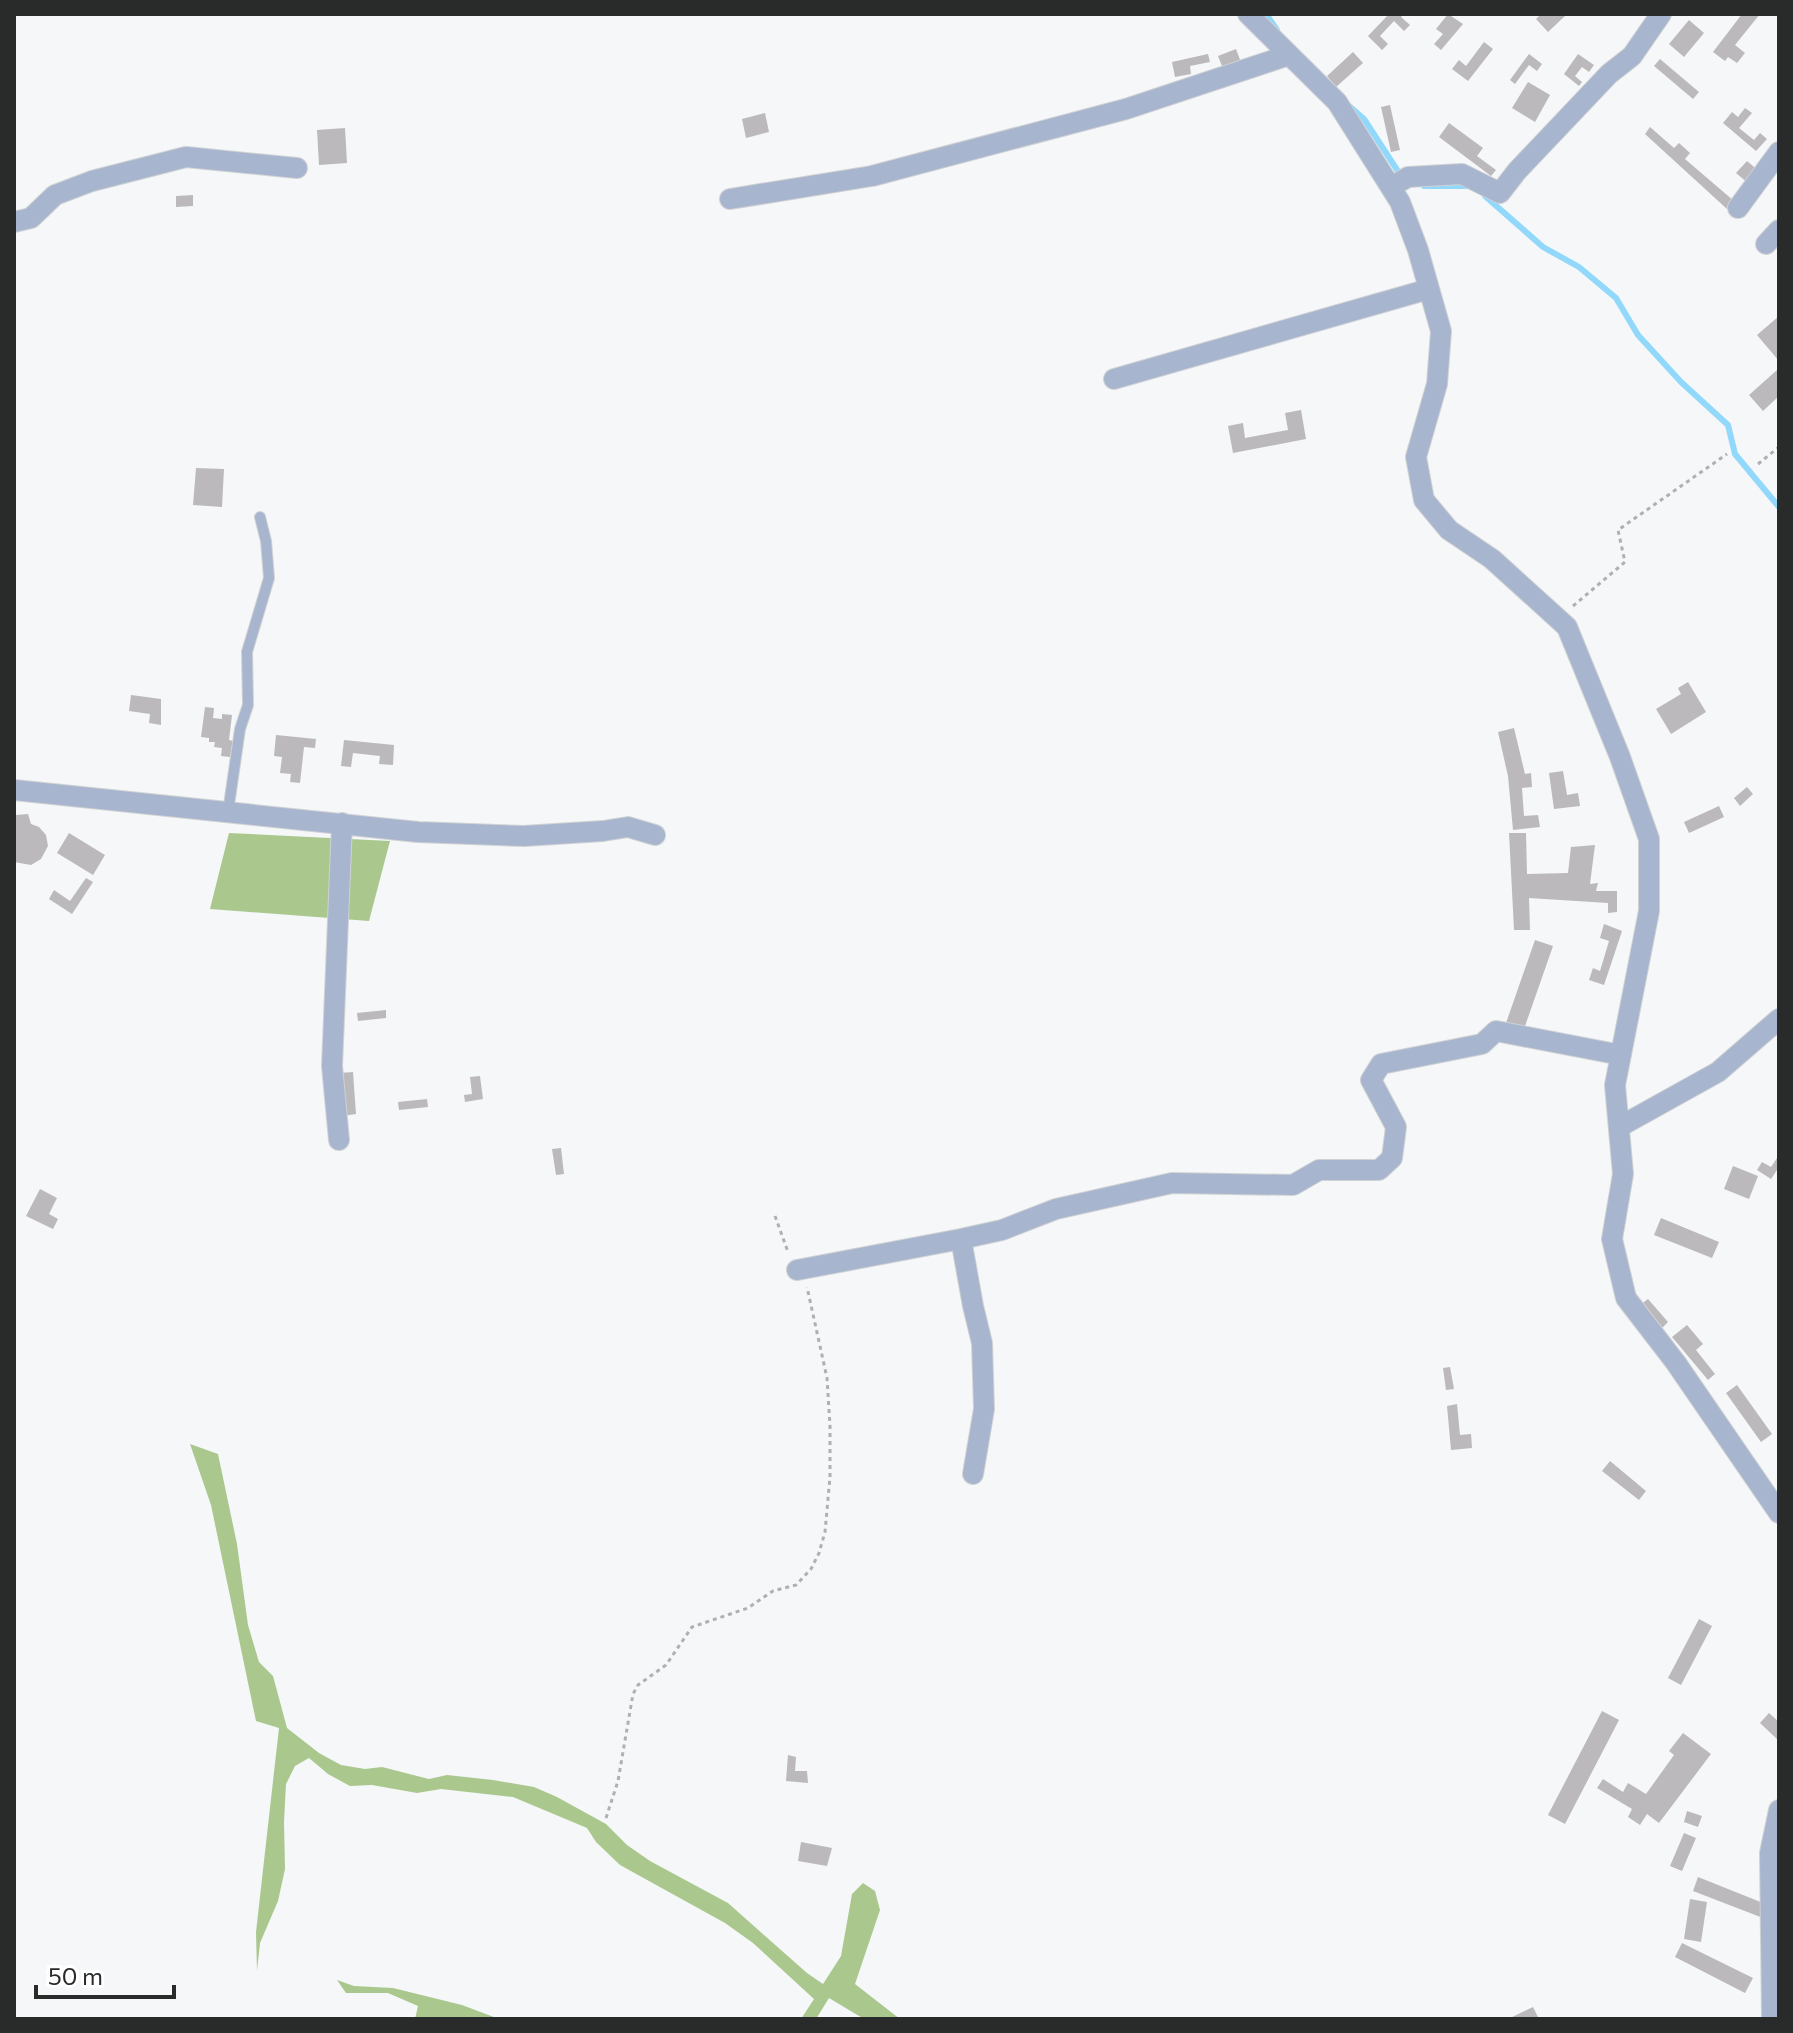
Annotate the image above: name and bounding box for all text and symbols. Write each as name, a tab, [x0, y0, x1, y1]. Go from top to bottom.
scale bar	[36, 1949, 174, 1999]
text: 50 m	[48, 1961, 103, 1990]

